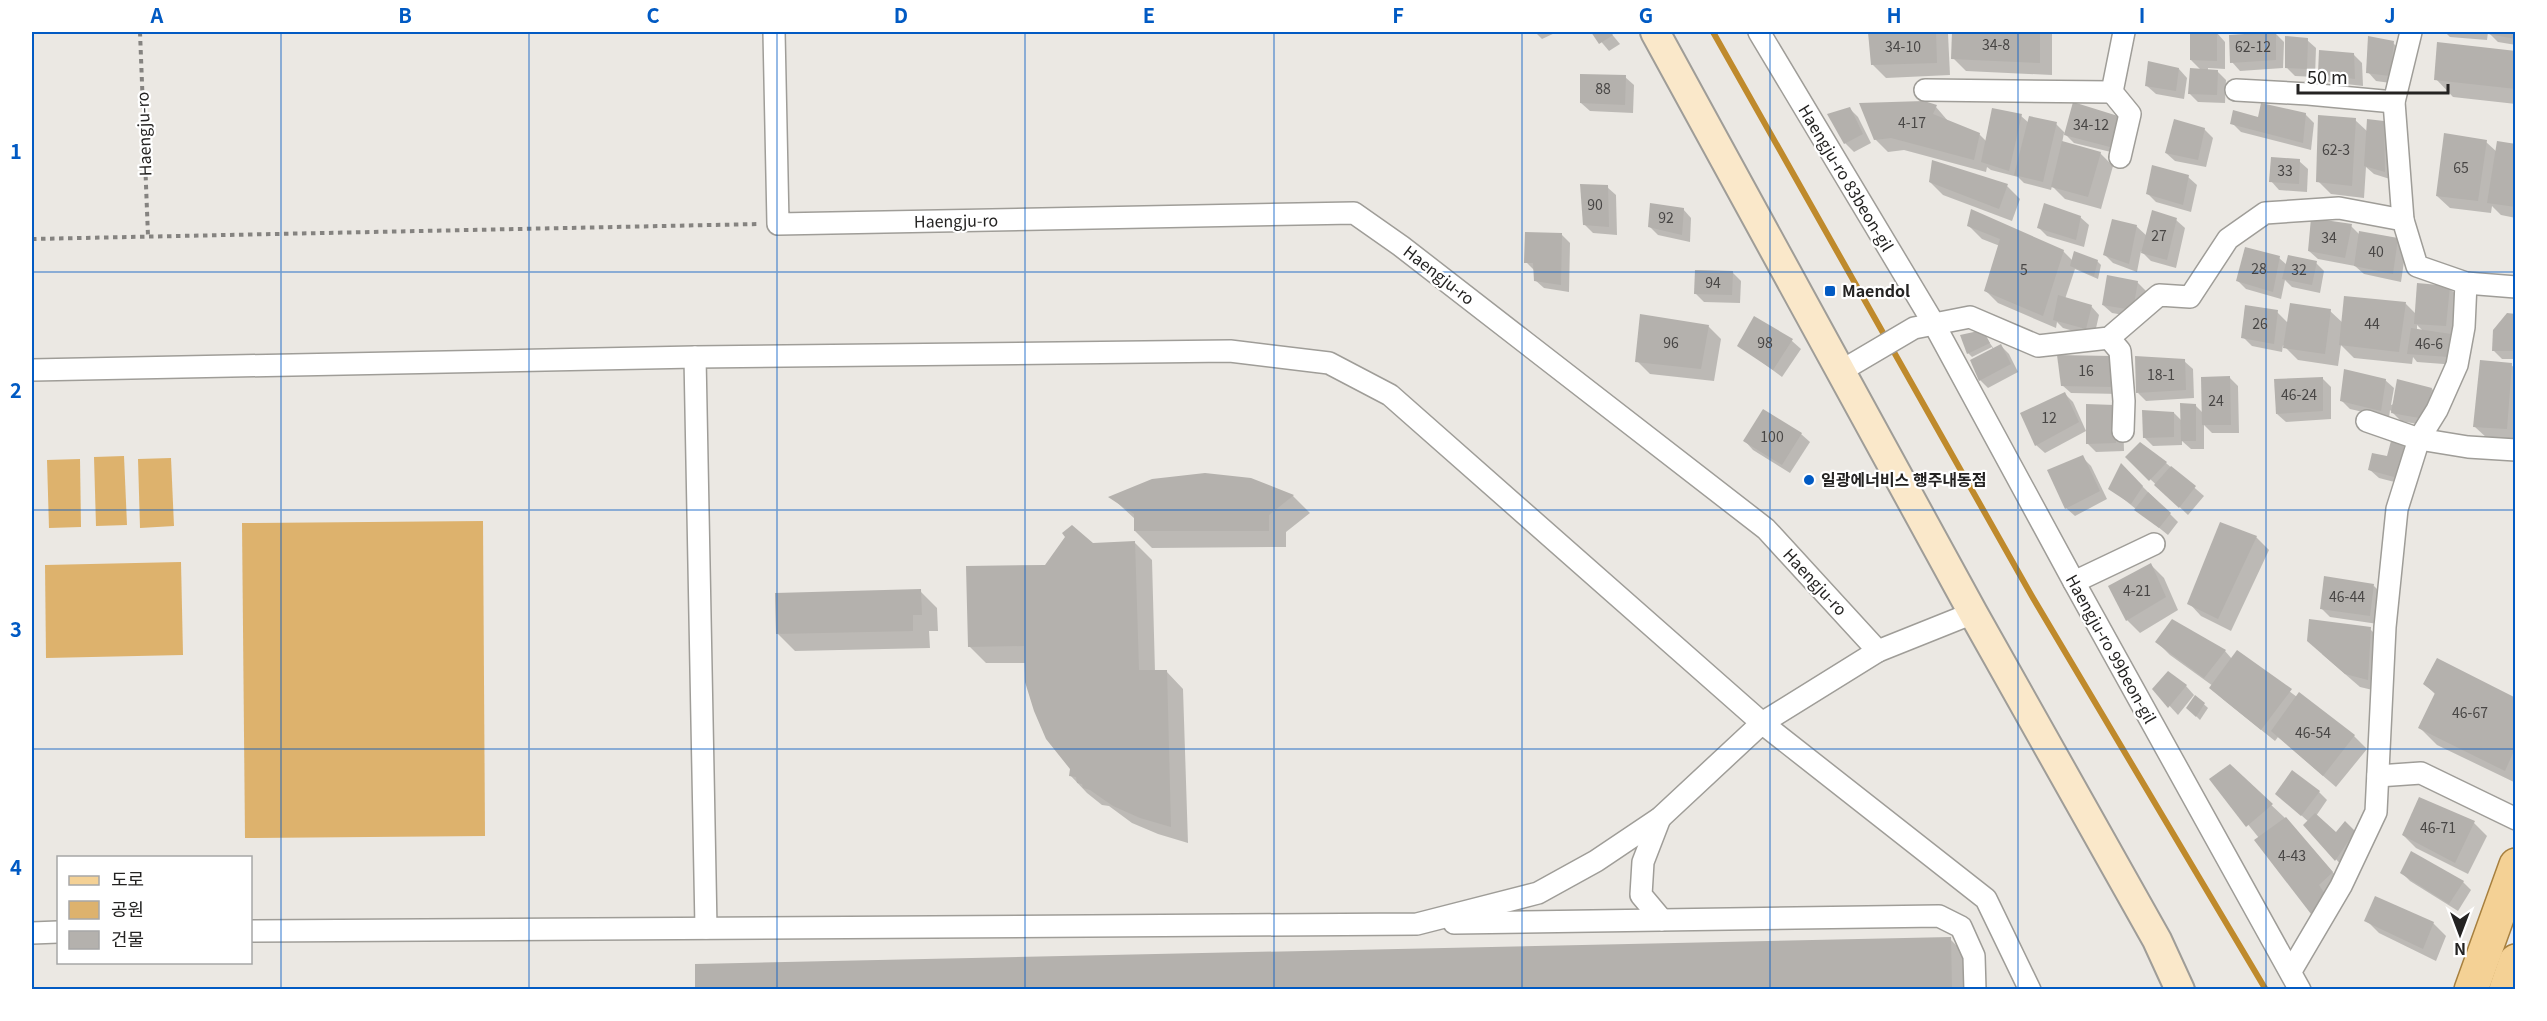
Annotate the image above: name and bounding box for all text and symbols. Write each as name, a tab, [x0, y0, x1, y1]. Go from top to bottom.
text: A	[150, 0, 164, 29]
text: B	[398, 0, 412, 29]
text: C	[646, 0, 660, 29]
text: D	[894, 0, 908, 29]
text: E	[1143, 0, 1155, 29]
text: F	[1392, 0, 1404, 29]
text: G	[1639, 0, 1653, 29]
text: H	[1886, 0, 1902, 29]
text: I	[2139, 0, 2145, 29]
text: J	[2384, 0, 2396, 29]
house number: 34-8	[1982, 34, 2010, 54]
house number: 34-10	[1885, 36, 1921, 56]
house number: 62-12	[2235, 36, 2271, 56]
scale bar	[2298, 57, 2448, 95]
text: 50 m	[2307, 63, 2348, 89]
house number: 88	[1595, 78, 1611, 98]
street label: Haengju-ro	[130, 92, 156, 177]
street label: Haengju-ro 83beon-gil	[1793, 100, 1900, 255]
house number: 4-17	[1898, 112, 1926, 132]
house number: 34-12	[2073, 114, 2109, 134]
text: 1	[10, 136, 22, 165]
house number: 62-3	[2322, 139, 2350, 159]
house number: 65	[2453, 157, 2469, 177]
house number: 33	[2277, 160, 2293, 180]
house number: 90	[1587, 194, 1603, 214]
street label: Haengju-ro	[914, 207, 998, 233]
house number: 92	[1658, 207, 1674, 227]
house number: 27	[2151, 225, 2167, 245]
house number: 34	[2321, 227, 2337, 247]
street label: Haengju-ro	[1399, 239, 1480, 310]
house number: 40	[2368, 241, 2384, 261]
house number: 28	[2251, 258, 2267, 278]
house number: 5	[2020, 259, 2028, 279]
house number: 32	[2291, 259, 2307, 279]
house number: 94	[1705, 272, 1721, 292]
place label: Maendol	[1842, 278, 1910, 302]
marker: Maendol	[1823, 284, 1837, 298]
house number: 26	[2252, 313, 2268, 333]
house number: 44	[2364, 313, 2380, 333]
house number: 96	[1663, 332, 1679, 352]
house number: 98	[1757, 332, 1773, 352]
house number: 46-6	[2415, 333, 2443, 353]
house number: 16	[2078, 360, 2094, 380]
house number: 18-1	[2147, 364, 2175, 384]
text: 2	[10, 375, 22, 404]
house number: 46-24	[2281, 384, 2317, 404]
house number: 24	[2208, 390, 2224, 410]
house number: 12	[2041, 407, 2057, 427]
house number: 100	[1760, 426, 1784, 446]
place label: 일광에너비스 행주내동점	[1821, 467, 1987, 491]
marker: 일광에너비스 행주내동점	[1802, 473, 1816, 487]
street label: Haengju-ro	[1778, 542, 1853, 620]
street label: Haengju-ro 99beon-gil	[2061, 570, 2163, 728]
house number: 4-21	[2123, 580, 2151, 600]
house number: 46-44	[2329, 586, 2365, 606]
text: 3	[10, 614, 22, 643]
house number: 46-67	[2452, 702, 2488, 722]
house number: 46-54	[2295, 722, 2331, 742]
house number: 46-71	[2420, 817, 2456, 837]
house number: 4-43	[2278, 845, 2306, 865]
text: 4	[10, 852, 22, 881]
legend	[57, 856, 252, 964]
text: 도로	[111, 865, 144, 891]
text: 공원	[111, 895, 144, 921]
north arrow	[2430, 904, 2490, 964]
text: 건물	[111, 925, 144, 951]
text: N	[2454, 938, 2466, 962]

